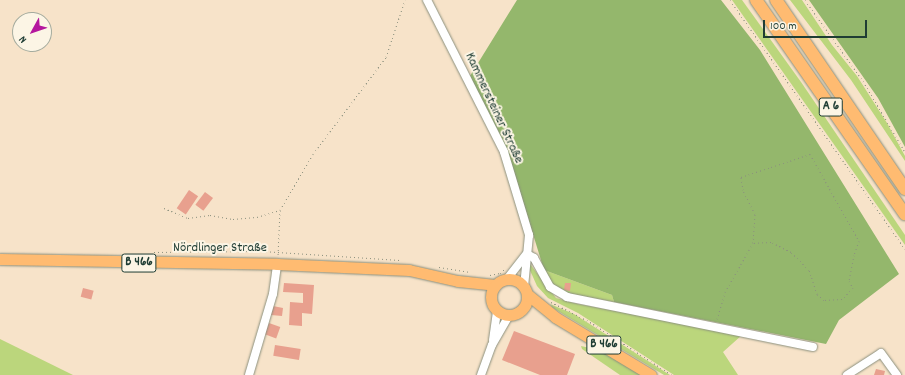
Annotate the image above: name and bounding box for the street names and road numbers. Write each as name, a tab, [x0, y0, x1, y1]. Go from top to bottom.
street label: Kammersteiner Straße	[461, 50, 527, 166]
road number: A 6	[818, 96, 844, 118]
street label: Nördlinger Straße	[173, 240, 267, 256]
road number: B 466	[121, 252, 157, 274]
road number: B 466	[586, 334, 622, 356]

